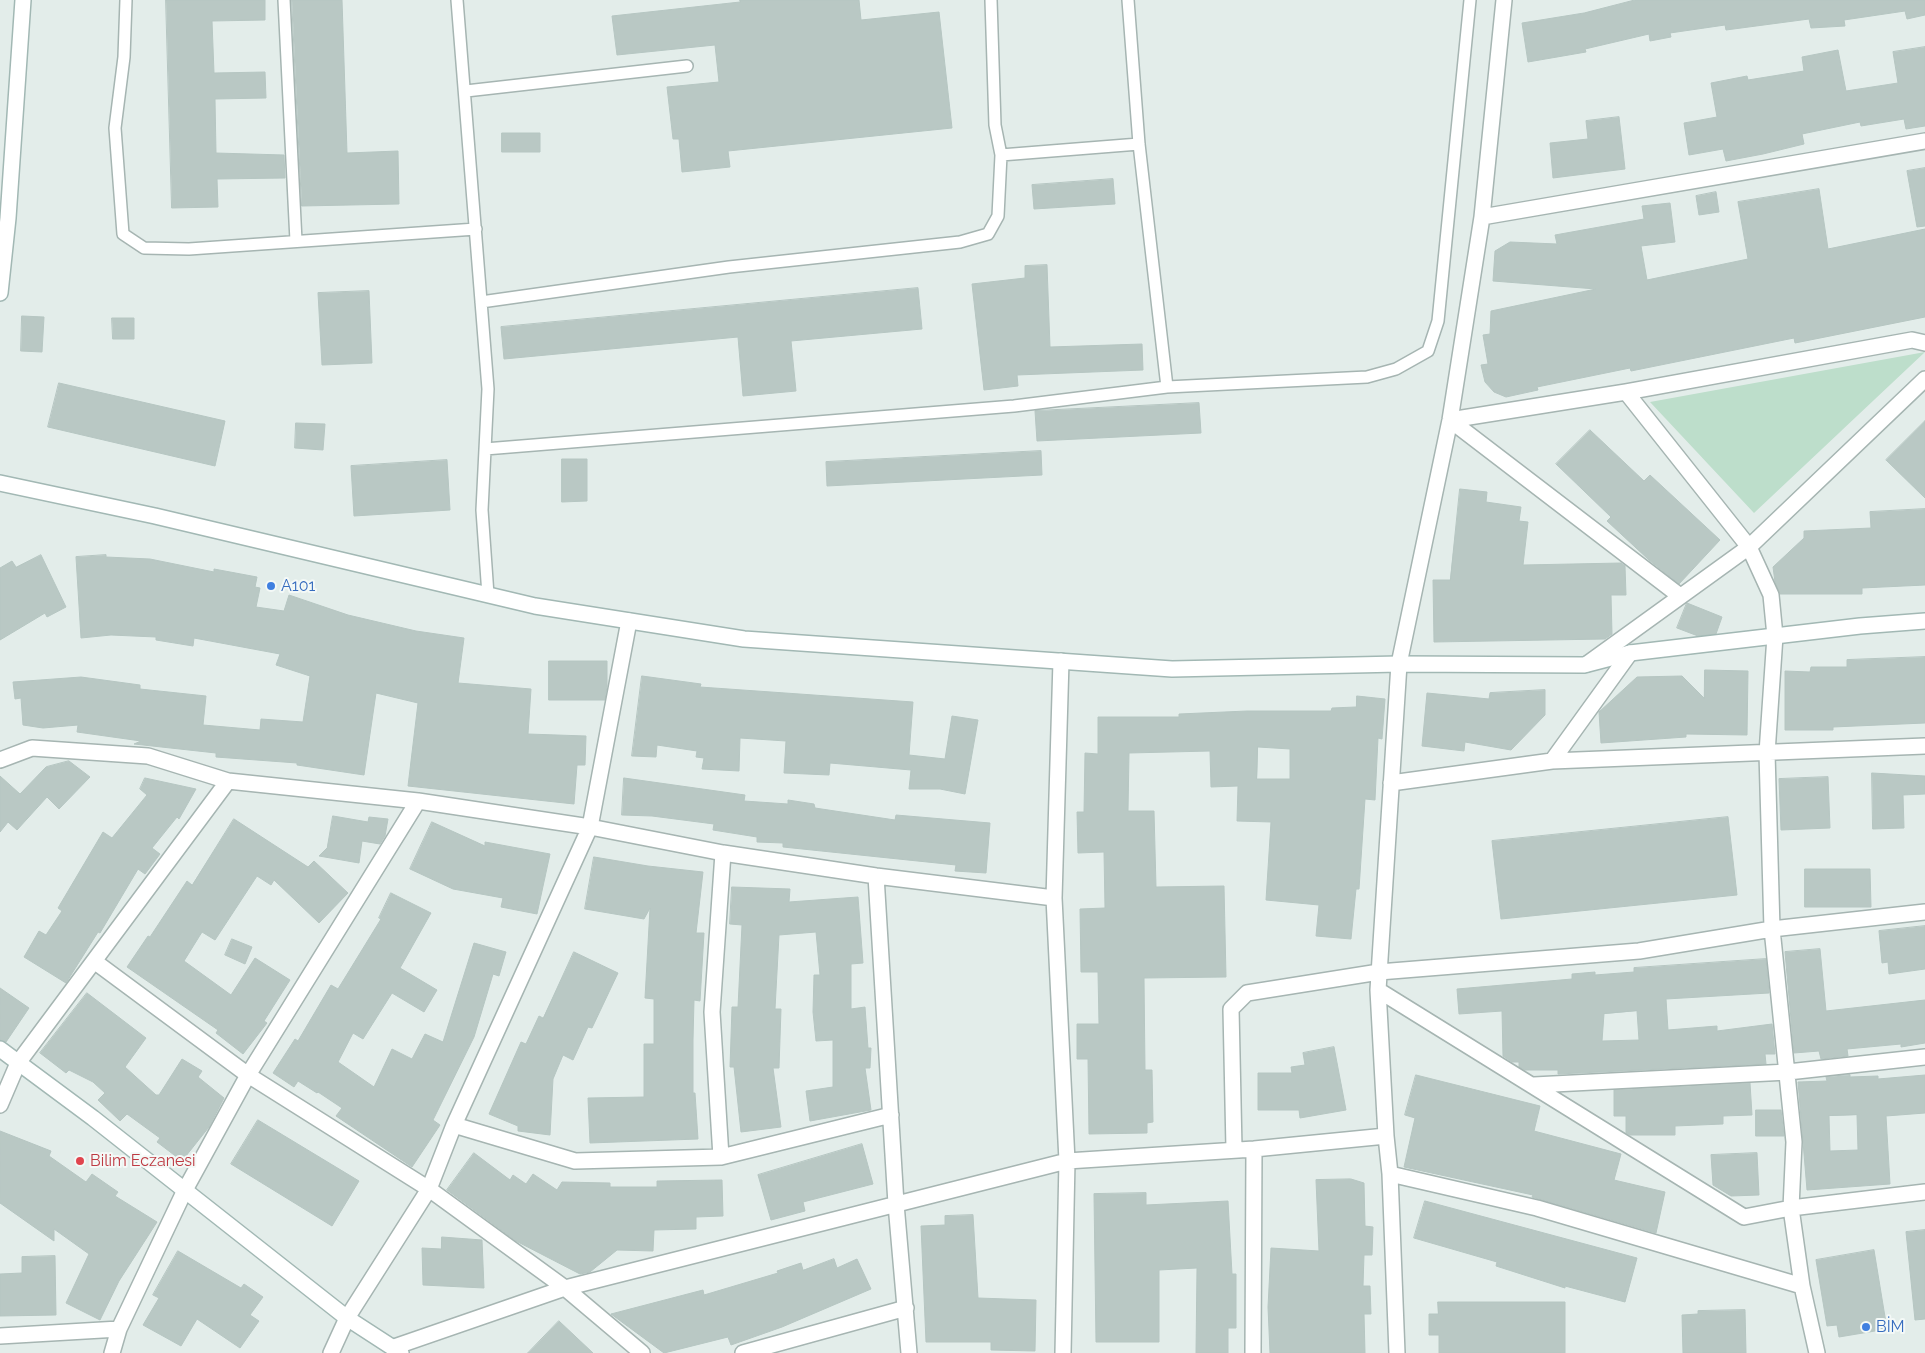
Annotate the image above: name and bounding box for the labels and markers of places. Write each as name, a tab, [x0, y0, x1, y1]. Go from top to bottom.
place label: A101	[281, 576, 315, 596]
marker: A101	[265, 580, 277, 592]
place label: Bilim Eczanesi	[90, 1151, 196, 1171]
marker: Bilim Eczanesi	[74, 1155, 86, 1167]
place label: BİM	[1876, 1317, 1905, 1337]
marker: BİM	[1860, 1321, 1872, 1333]

